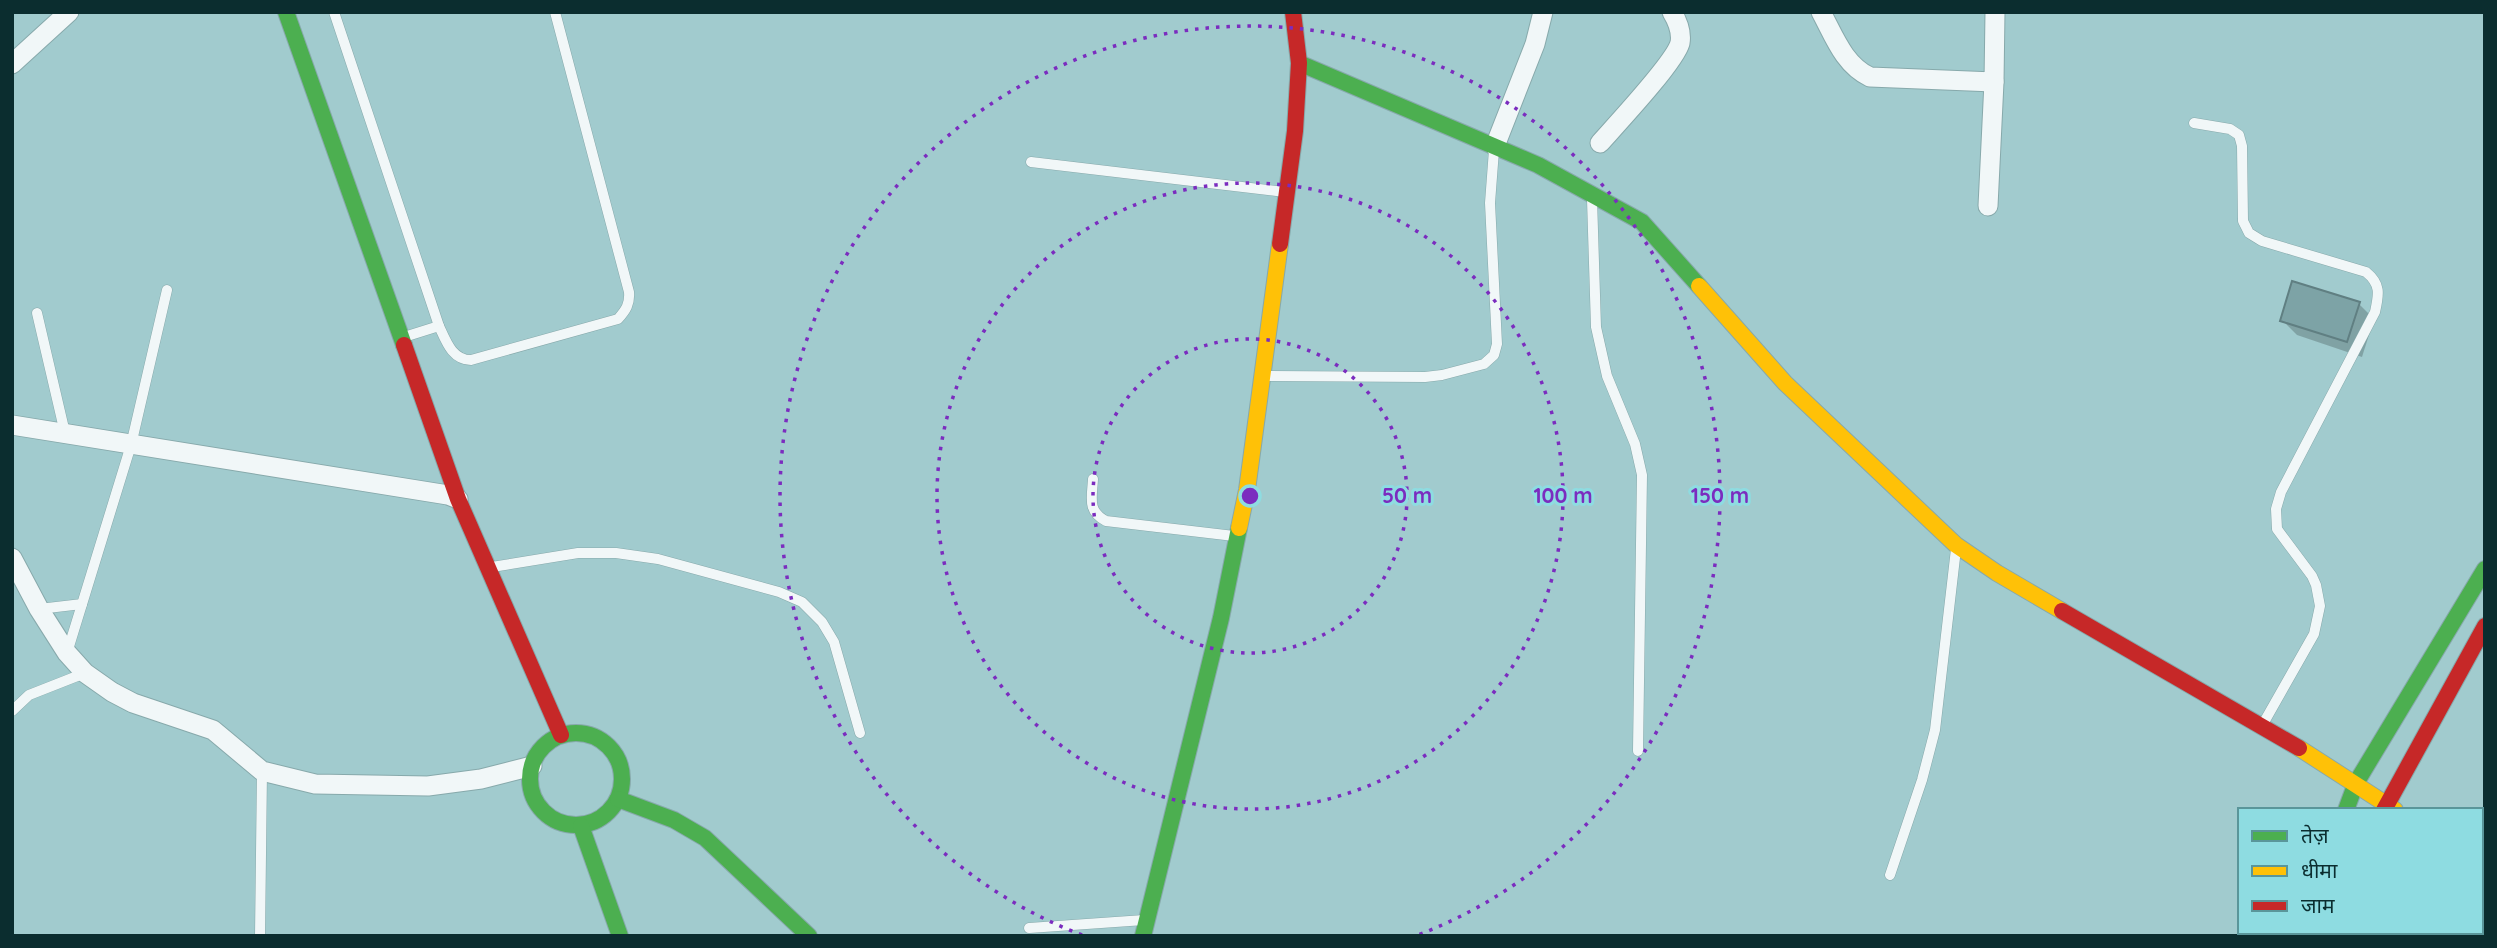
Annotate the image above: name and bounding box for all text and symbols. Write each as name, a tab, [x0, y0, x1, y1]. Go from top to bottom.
text: 50 m	[1382, 482, 1432, 508]
text: 100 m	[1533, 482, 1593, 508]
text: 150 m	[1691, 482, 1749, 508]
centre of rings	[1238, 484, 1262, 508]
legend	[2238, 808, 2483, 934]
text: तेज़	[2301, 822, 2329, 848]
text: धीमा	[2301, 857, 2338, 883]
text: जाम	[2301, 892, 2335, 918]

